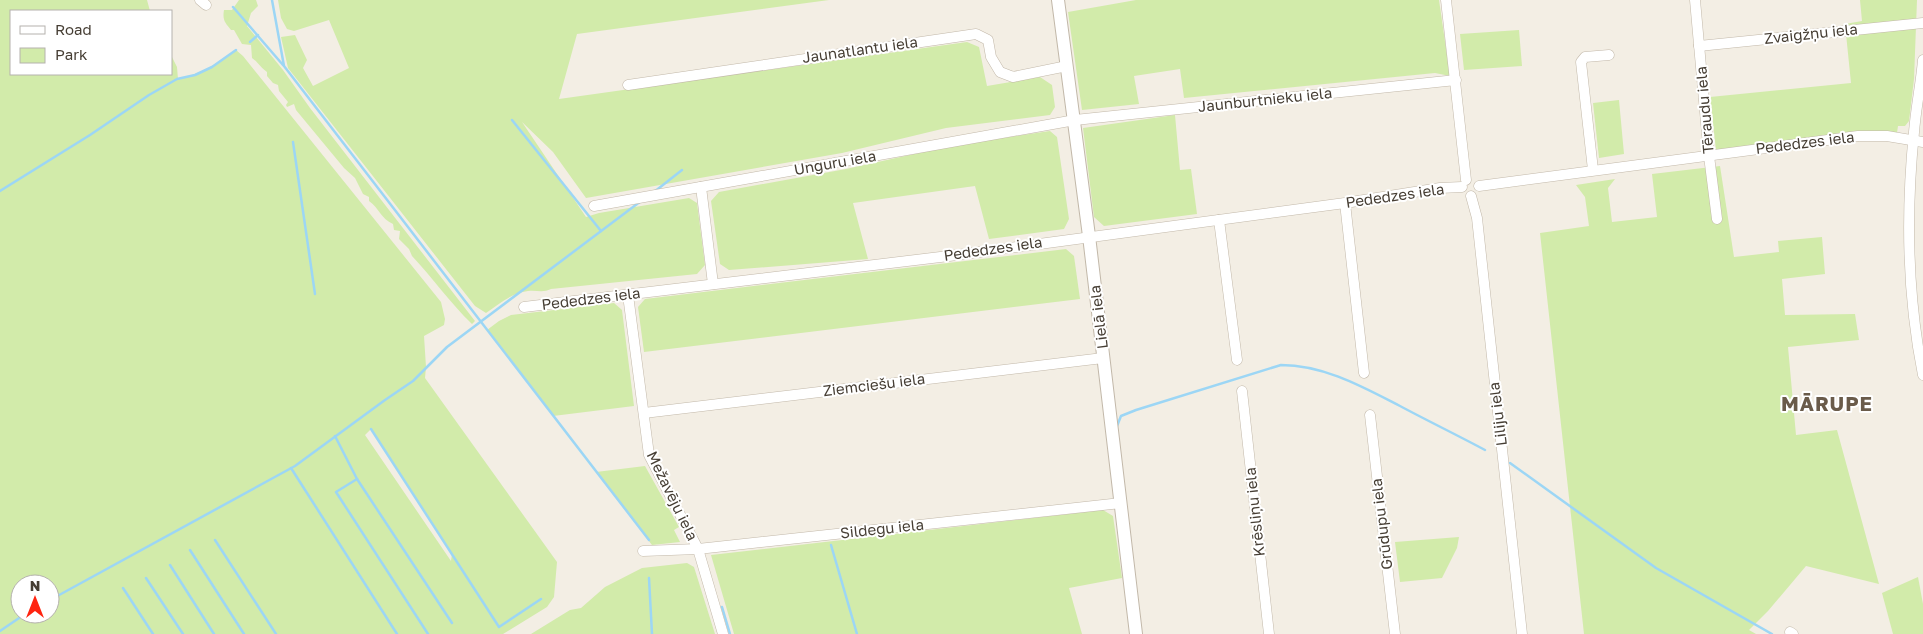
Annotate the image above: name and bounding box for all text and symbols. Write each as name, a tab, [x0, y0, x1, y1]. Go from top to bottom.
legend	[10, 10, 172, 75]
street label: Zvaigžņu iela	[1763, 19, 1859, 48]
text: Road	[55, 20, 92, 38]
street label: Jaunatlantu iela	[801, 32, 919, 66]
text: Park	[55, 45, 88, 63]
street label: Tēraudu iela	[1691, 65, 1717, 155]
street label: Jaunburtnieku iela	[1197, 83, 1333, 115]
street label: Pededzes iela	[1754, 127, 1855, 157]
street label: Unguru iela	[792, 146, 877, 178]
street label: Pededzes iela	[1344, 179, 1445, 211]
street label: Pededzes iela	[942, 232, 1043, 264]
street label: Pededzes iela	[540, 283, 641, 313]
street label: Lielā iela	[1085, 284, 1111, 350]
street label: Ziemciešu iela	[822, 369, 926, 399]
street label: Liliju iela	[1484, 381, 1510, 447]
district label: MĀRUPE	[1781, 391, 1873, 415]
street label: Mežavēju iela	[644, 448, 702, 543]
street label: Krēsliņu iela	[1240, 467, 1269, 558]
street label: Grūdupu iela	[1366, 477, 1396, 571]
street label: Sildegu iela	[839, 515, 925, 541]
north arrow	[10, 574, 60, 624]
text: N	[30, 577, 40, 594]

